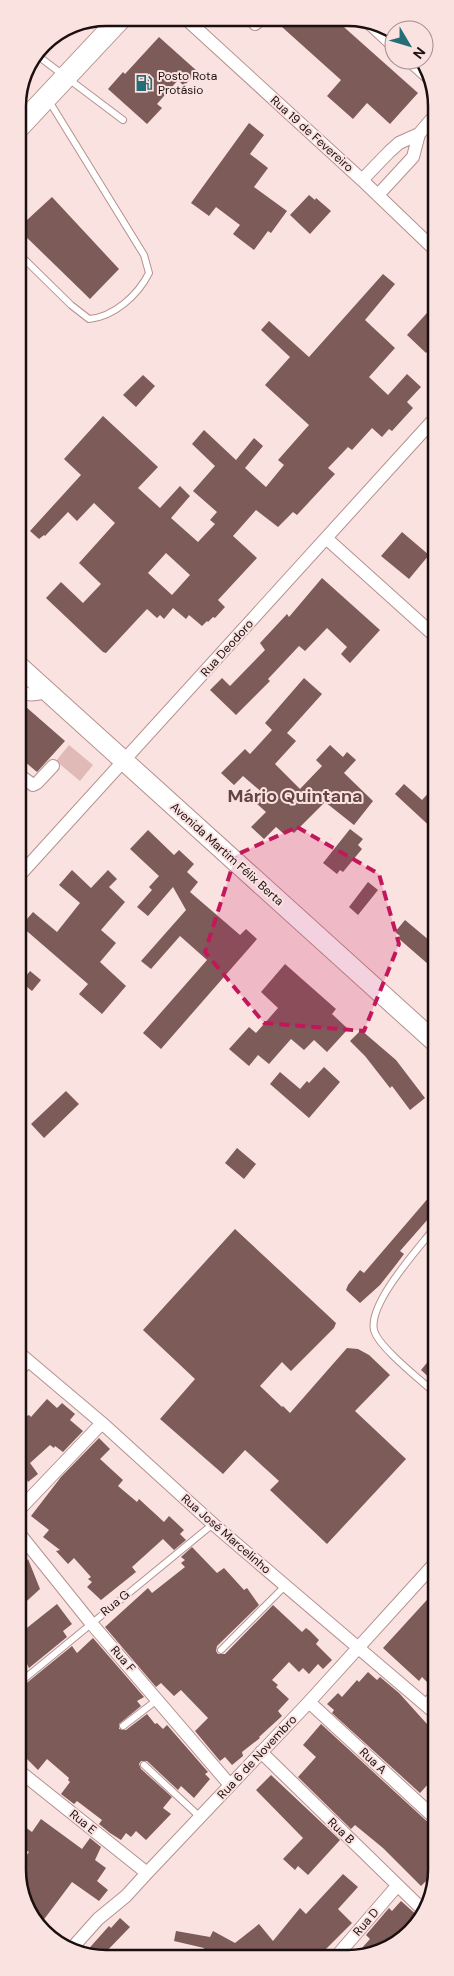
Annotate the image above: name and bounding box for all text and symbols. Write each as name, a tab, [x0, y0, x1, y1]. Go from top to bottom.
north arrow	[384, 20, 434, 70]
text: N	[409, 43, 429, 63]
place label: Posto Rota Protásio	[158, 68, 217, 98]
fuel station icon: Posto Rota Protásio	[134, 73, 154, 93]
street label: Rua 19 de Fevereiro	[267, 92, 357, 176]
street label: Rua Deodoro	[197, 616, 257, 680]
district label: Mário Quintana	[227, 784, 363, 808]
street label: Avenida Martim Félix Berta	[167, 799, 287, 909]
street label: Rua José Marcelinho	[178, 1491, 274, 1577]
street label: Rua G	[97, 1586, 133, 1620]
street label: Rua F	[107, 1642, 139, 1676]
street label: Rua 6 de Novembro	[214, 1712, 300, 1802]
street label: Rua A	[356, 1744, 390, 1778]
street label: Rua E	[66, 1806, 100, 1838]
street label: Rua B	[324, 1814, 358, 1848]
street label: Rua D	[349, 1905, 383, 1939]

